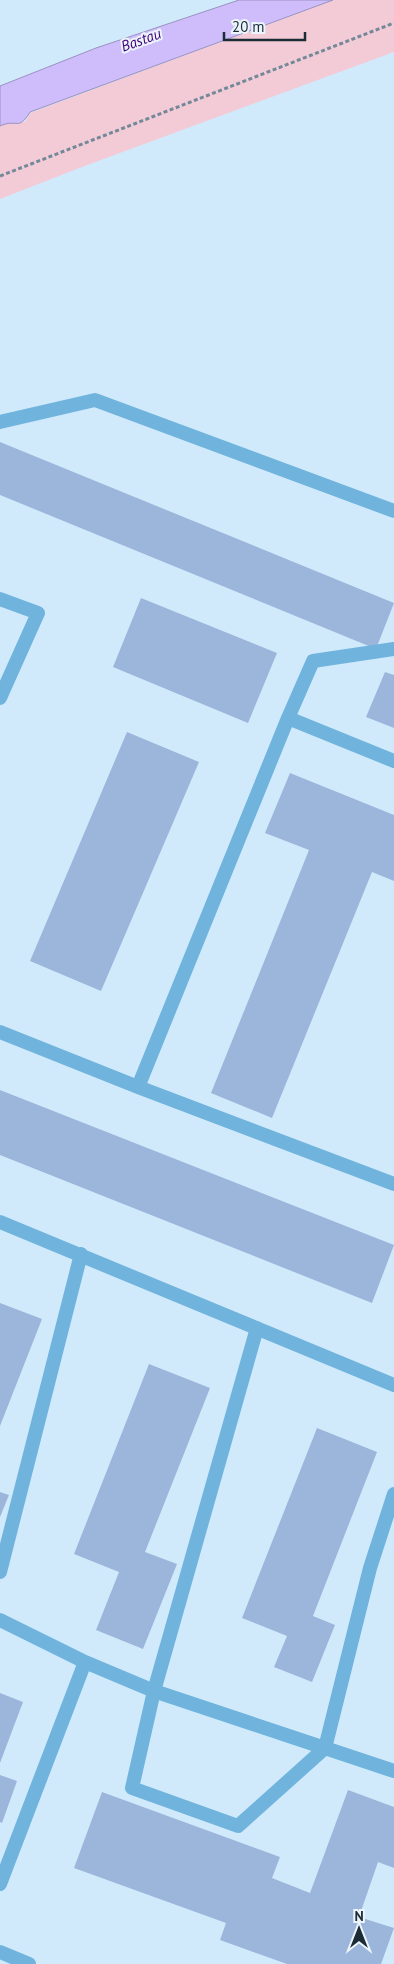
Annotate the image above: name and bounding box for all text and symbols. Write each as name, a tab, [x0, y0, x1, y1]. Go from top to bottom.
scale bar	[224, 10, 305, 42]
text: 20 m	[232, 17, 265, 36]
water label: Bastau	[118, 23, 164, 56]
north arrow	[334, 1904, 384, 1954]
text: N	[354, 1907, 364, 1925]

